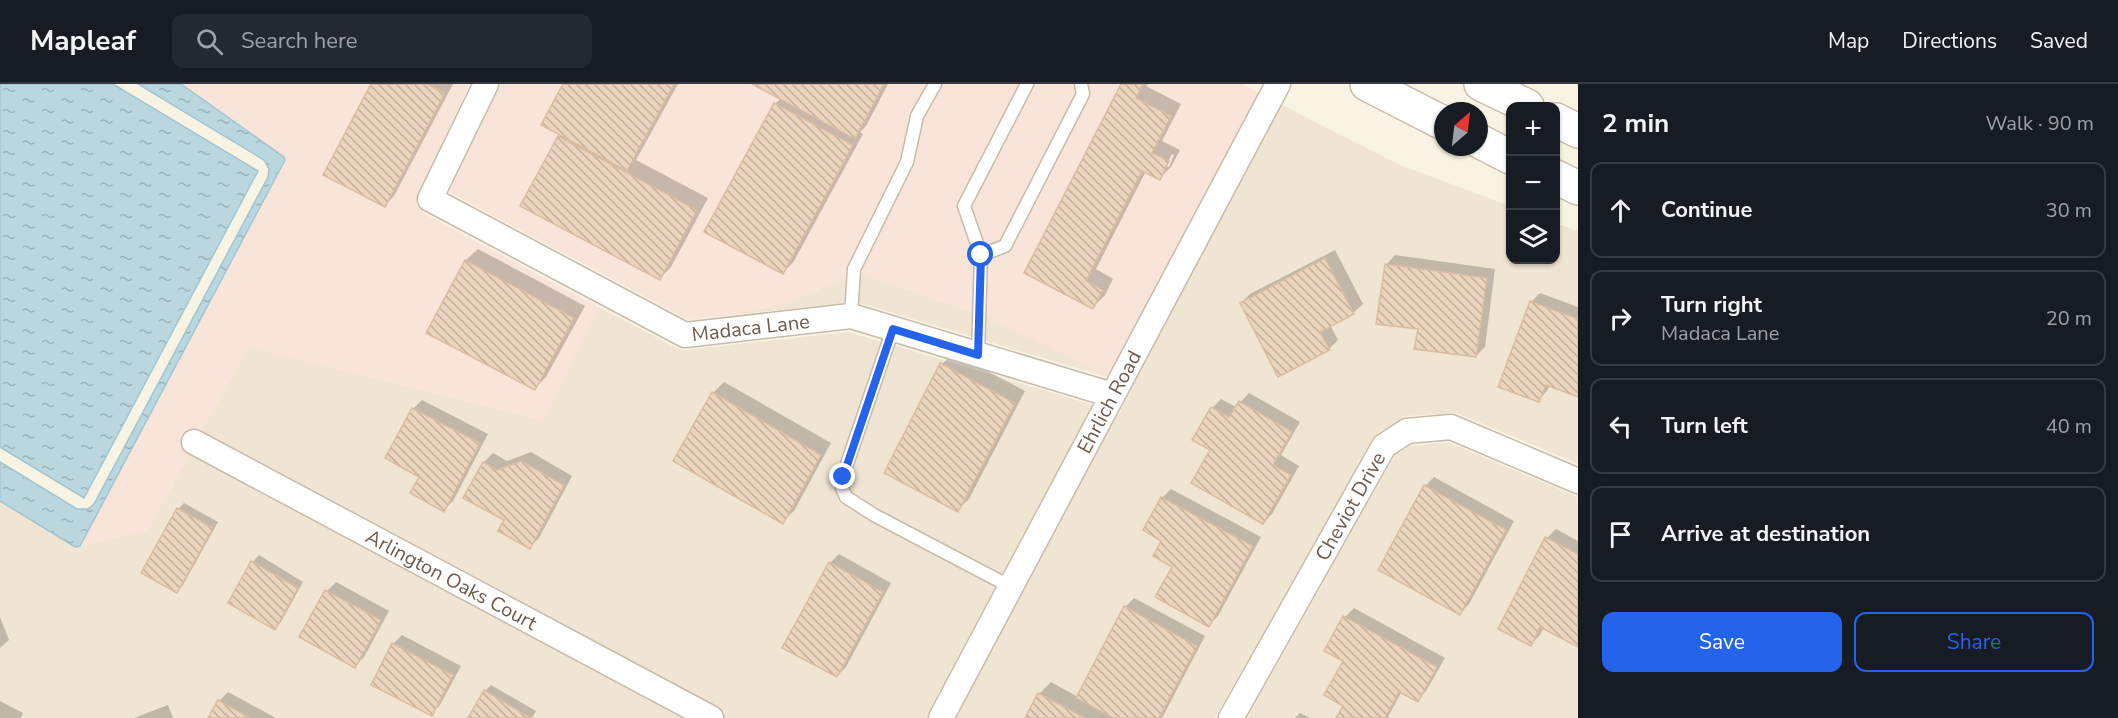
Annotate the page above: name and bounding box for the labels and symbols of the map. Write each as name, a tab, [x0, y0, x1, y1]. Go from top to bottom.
north arrow	[1434, 102, 1488, 156]
route start	[967, 241, 993, 267]
street label: Madaca Lane	[690, 308, 811, 348]
street label: Ehrlich Road	[1071, 346, 1148, 458]
street label: Cheviot Drive	[1309, 447, 1392, 566]
route end	[829, 463, 855, 489]
street label: Arlington Oaks Court	[361, 523, 543, 637]

